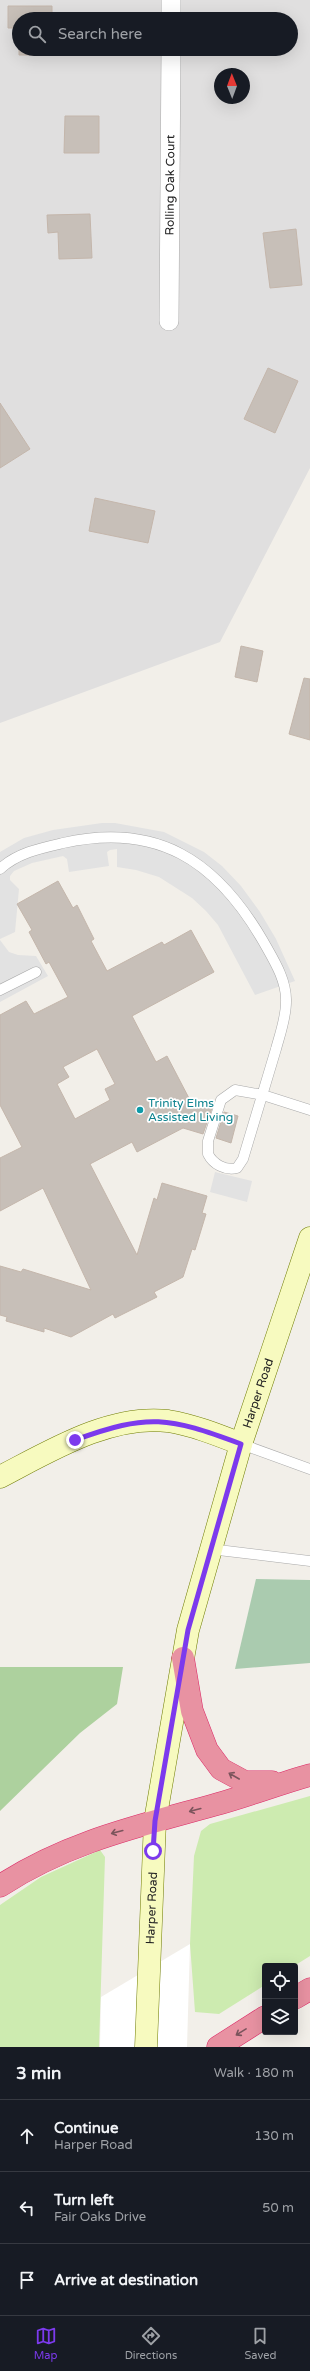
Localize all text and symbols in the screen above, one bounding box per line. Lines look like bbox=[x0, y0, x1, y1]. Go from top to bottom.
search box bbox=[12, 12, 298, 56]
icon: search bbox=[26, 23, 48, 45]
text: Search here bbox=[58, 25, 142, 43]
north arrow bbox=[214, 68, 250, 104]
street label: Rolling Oak Court bbox=[163, 134, 177, 235]
place label: Trinity Elms Assisted Living bbox=[148, 1096, 233, 1124]
marker: Trinity Elms Assisted Living bbox=[135, 1105, 145, 1115]
street label: Harper Road bbox=[240, 1356, 276, 1430]
route end bbox=[66, 1431, 84, 1449]
one-way arrow bbox=[228, 1772, 240, 1780]
one-way arrow bbox=[189, 1807, 202, 1814]
one-way arrow bbox=[111, 1829, 124, 1836]
route start bbox=[144, 1842, 162, 1860]
street label: Harper Road bbox=[143, 1872, 160, 1945]
map controls bbox=[262, 1963, 298, 2035]
button: locate bbox=[262, 1963, 298, 1999]
button: layers bbox=[262, 1999, 298, 2035]
one-way arrow bbox=[236, 2028, 247, 2036]
text: 3 min bbox=[16, 2063, 61, 2084]
text: Walk · 180 m bbox=[214, 2065, 294, 2081]
text: Continue bbox=[54, 2119, 118, 2137]
icon: ahead bbox=[16, 2125, 38, 2147]
text: 130 m bbox=[254, 2128, 294, 2144]
text: Harper Road bbox=[54, 2137, 133, 2153]
text: Turn left bbox=[54, 2191, 114, 2209]
icon: left bbox=[16, 2197, 38, 2219]
text: 50 m bbox=[262, 2200, 294, 2216]
text: Fair Oaks Drive bbox=[54, 2209, 146, 2225]
icon: arrive bbox=[16, 2269, 38, 2291]
text: Arrive at destination bbox=[54, 2271, 198, 2289]
tab: Map bbox=[34, 2325, 57, 2362]
tab: Directions bbox=[125, 2325, 177, 2362]
tab: Saved bbox=[245, 2325, 276, 2362]

